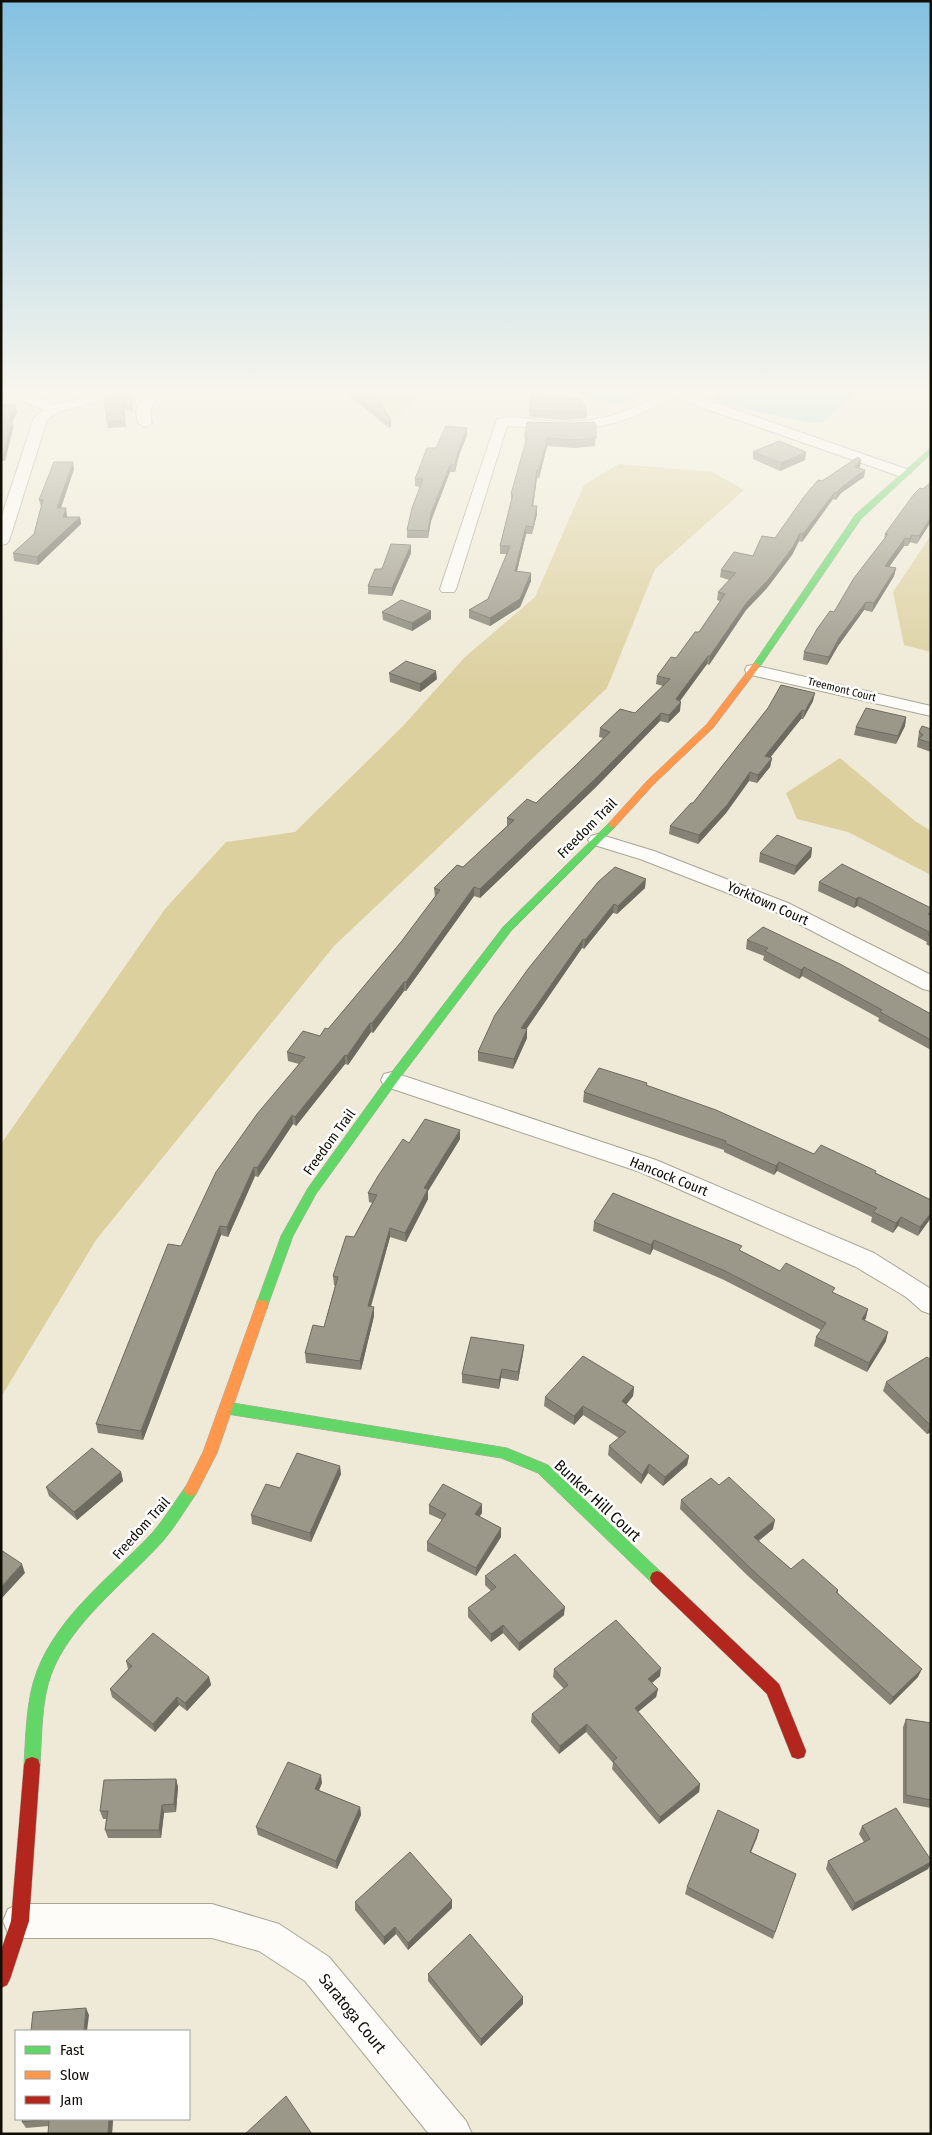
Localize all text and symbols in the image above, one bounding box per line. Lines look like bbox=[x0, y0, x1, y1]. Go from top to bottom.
street label: Treemont Court bbox=[806, 675, 878, 704]
street label: Freedom Trail bbox=[554, 795, 621, 862]
street label: Yorktown Court bbox=[724, 878, 812, 929]
street label: Freedom Trail bbox=[300, 1106, 359, 1179]
street label: Hancock Court bbox=[627, 1153, 711, 1200]
street label: Bunker Hill Court bbox=[550, 1455, 645, 1546]
street label: Freedom Trail bbox=[109, 1494, 174, 1563]
street label: Saratoga Court bbox=[315, 1970, 391, 2057]
legend bbox=[15, 2030, 190, 2120]
text: Fast bbox=[60, 2041, 84, 2059]
text: Slow bbox=[60, 2066, 89, 2084]
text: Jam bbox=[60, 2091, 83, 2109]

